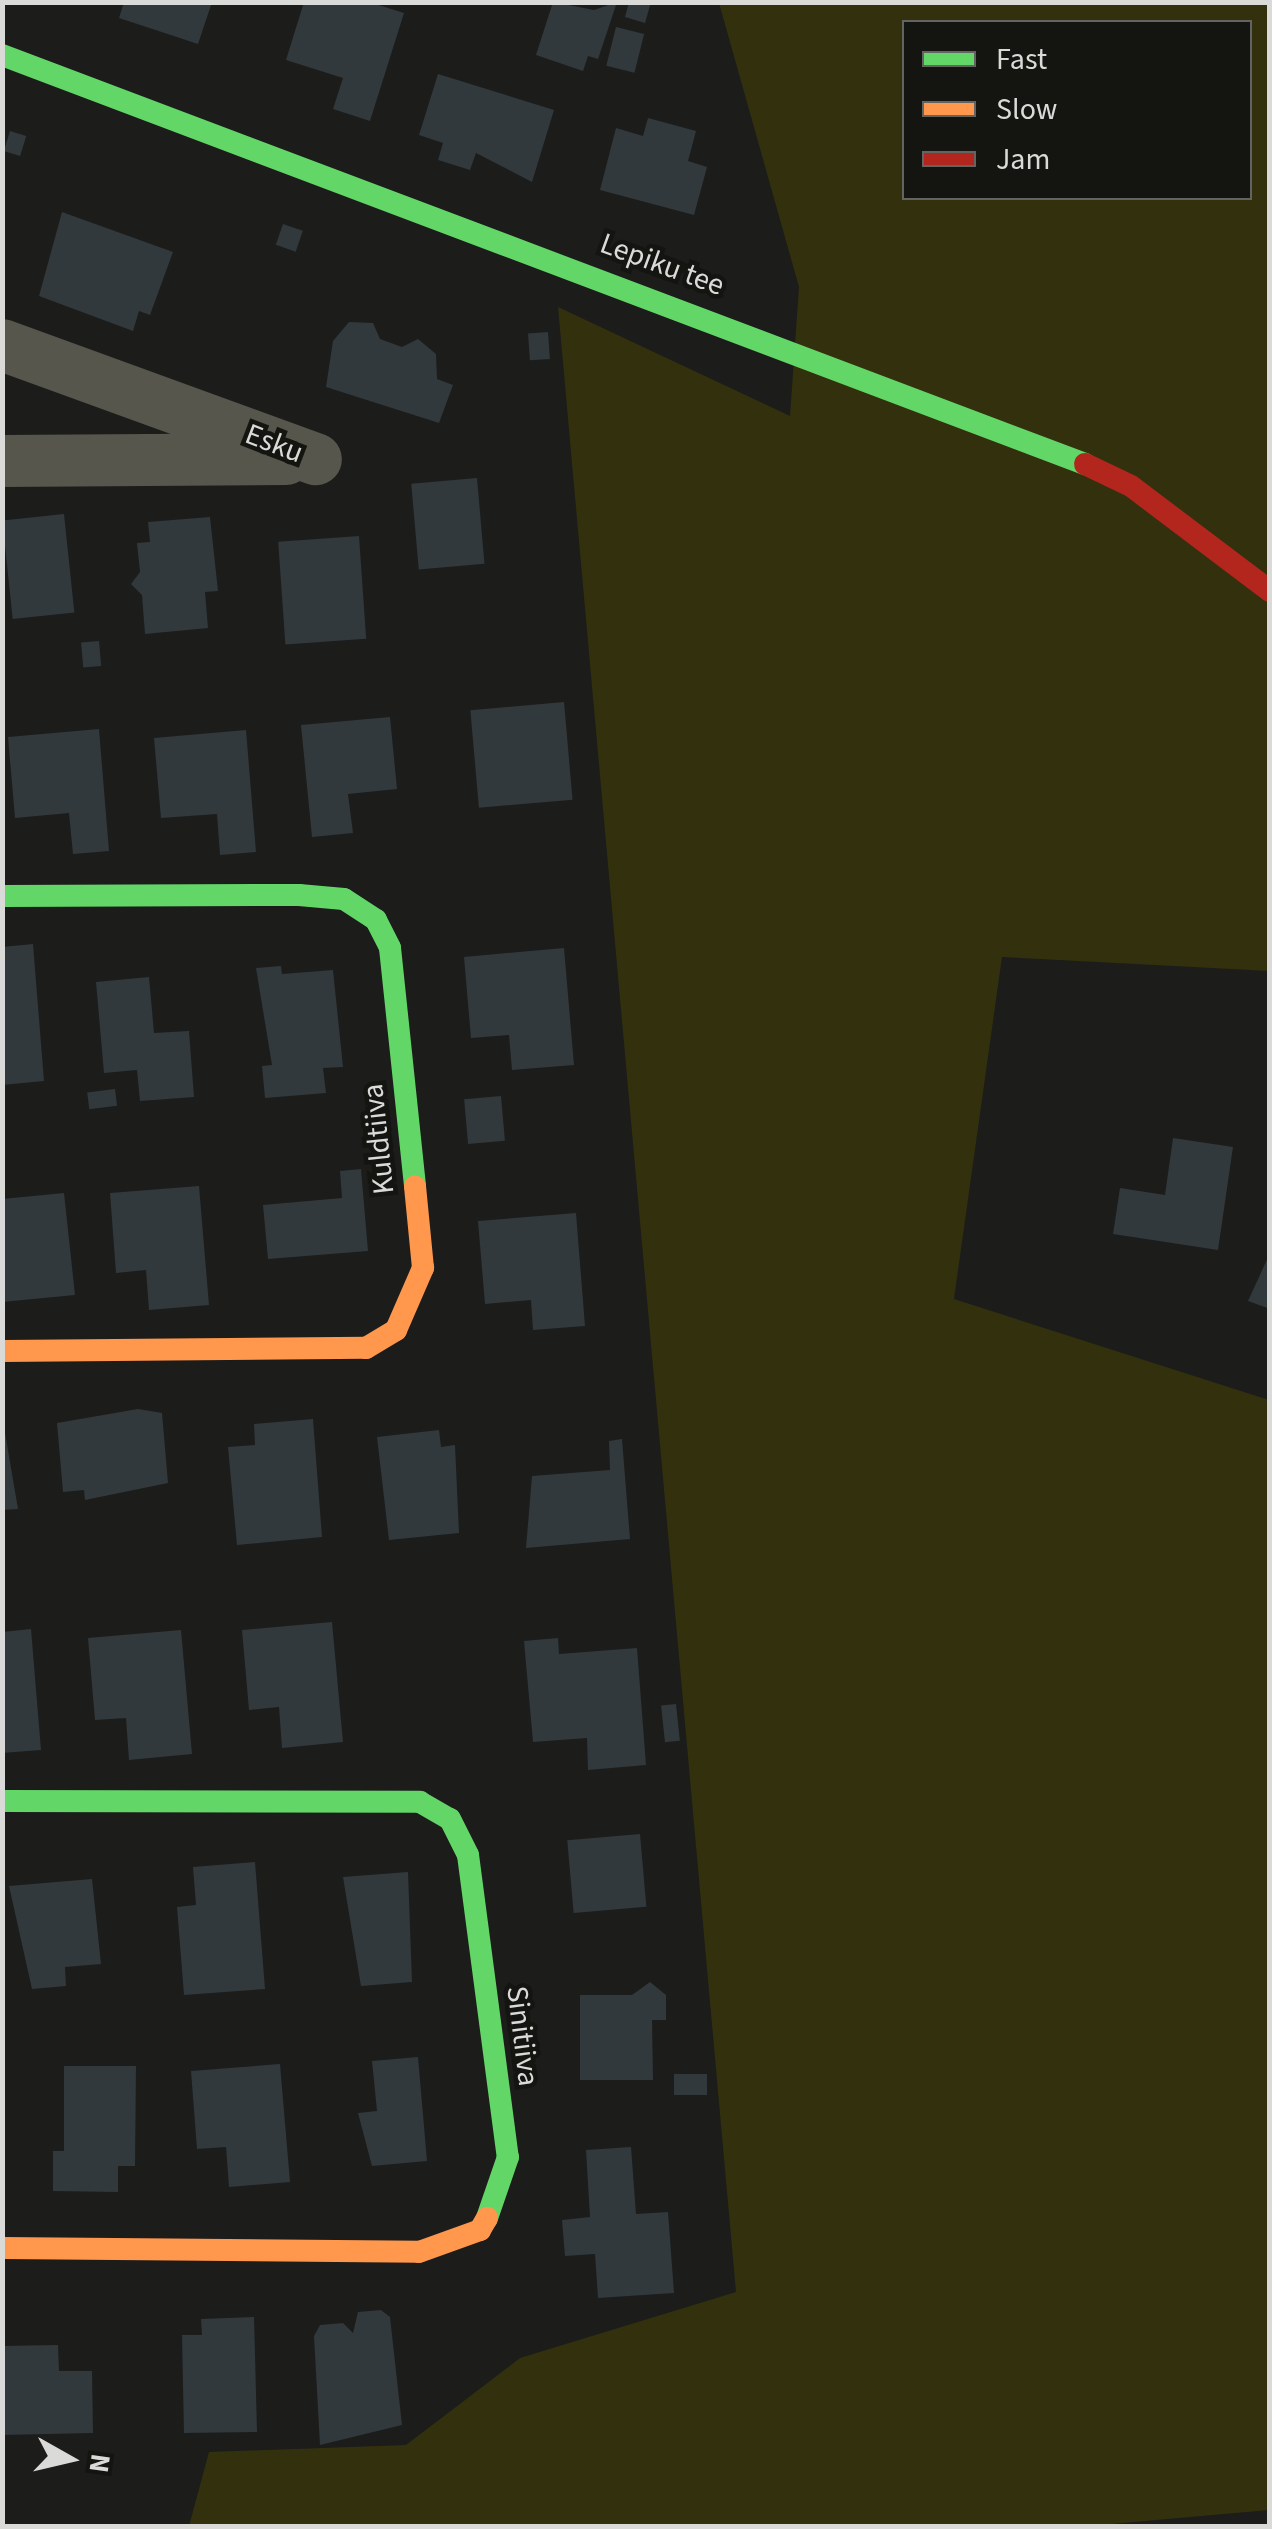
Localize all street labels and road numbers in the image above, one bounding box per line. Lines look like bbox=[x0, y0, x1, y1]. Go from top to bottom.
street label: Lepiku tee bbox=[595, 226, 729, 304]
street label: Esku bbox=[240, 417, 308, 471]
street label: Kuldtiiva bbox=[355, 1082, 403, 1196]
street label: Sinitiiva bbox=[498, 1984, 546, 2088]

